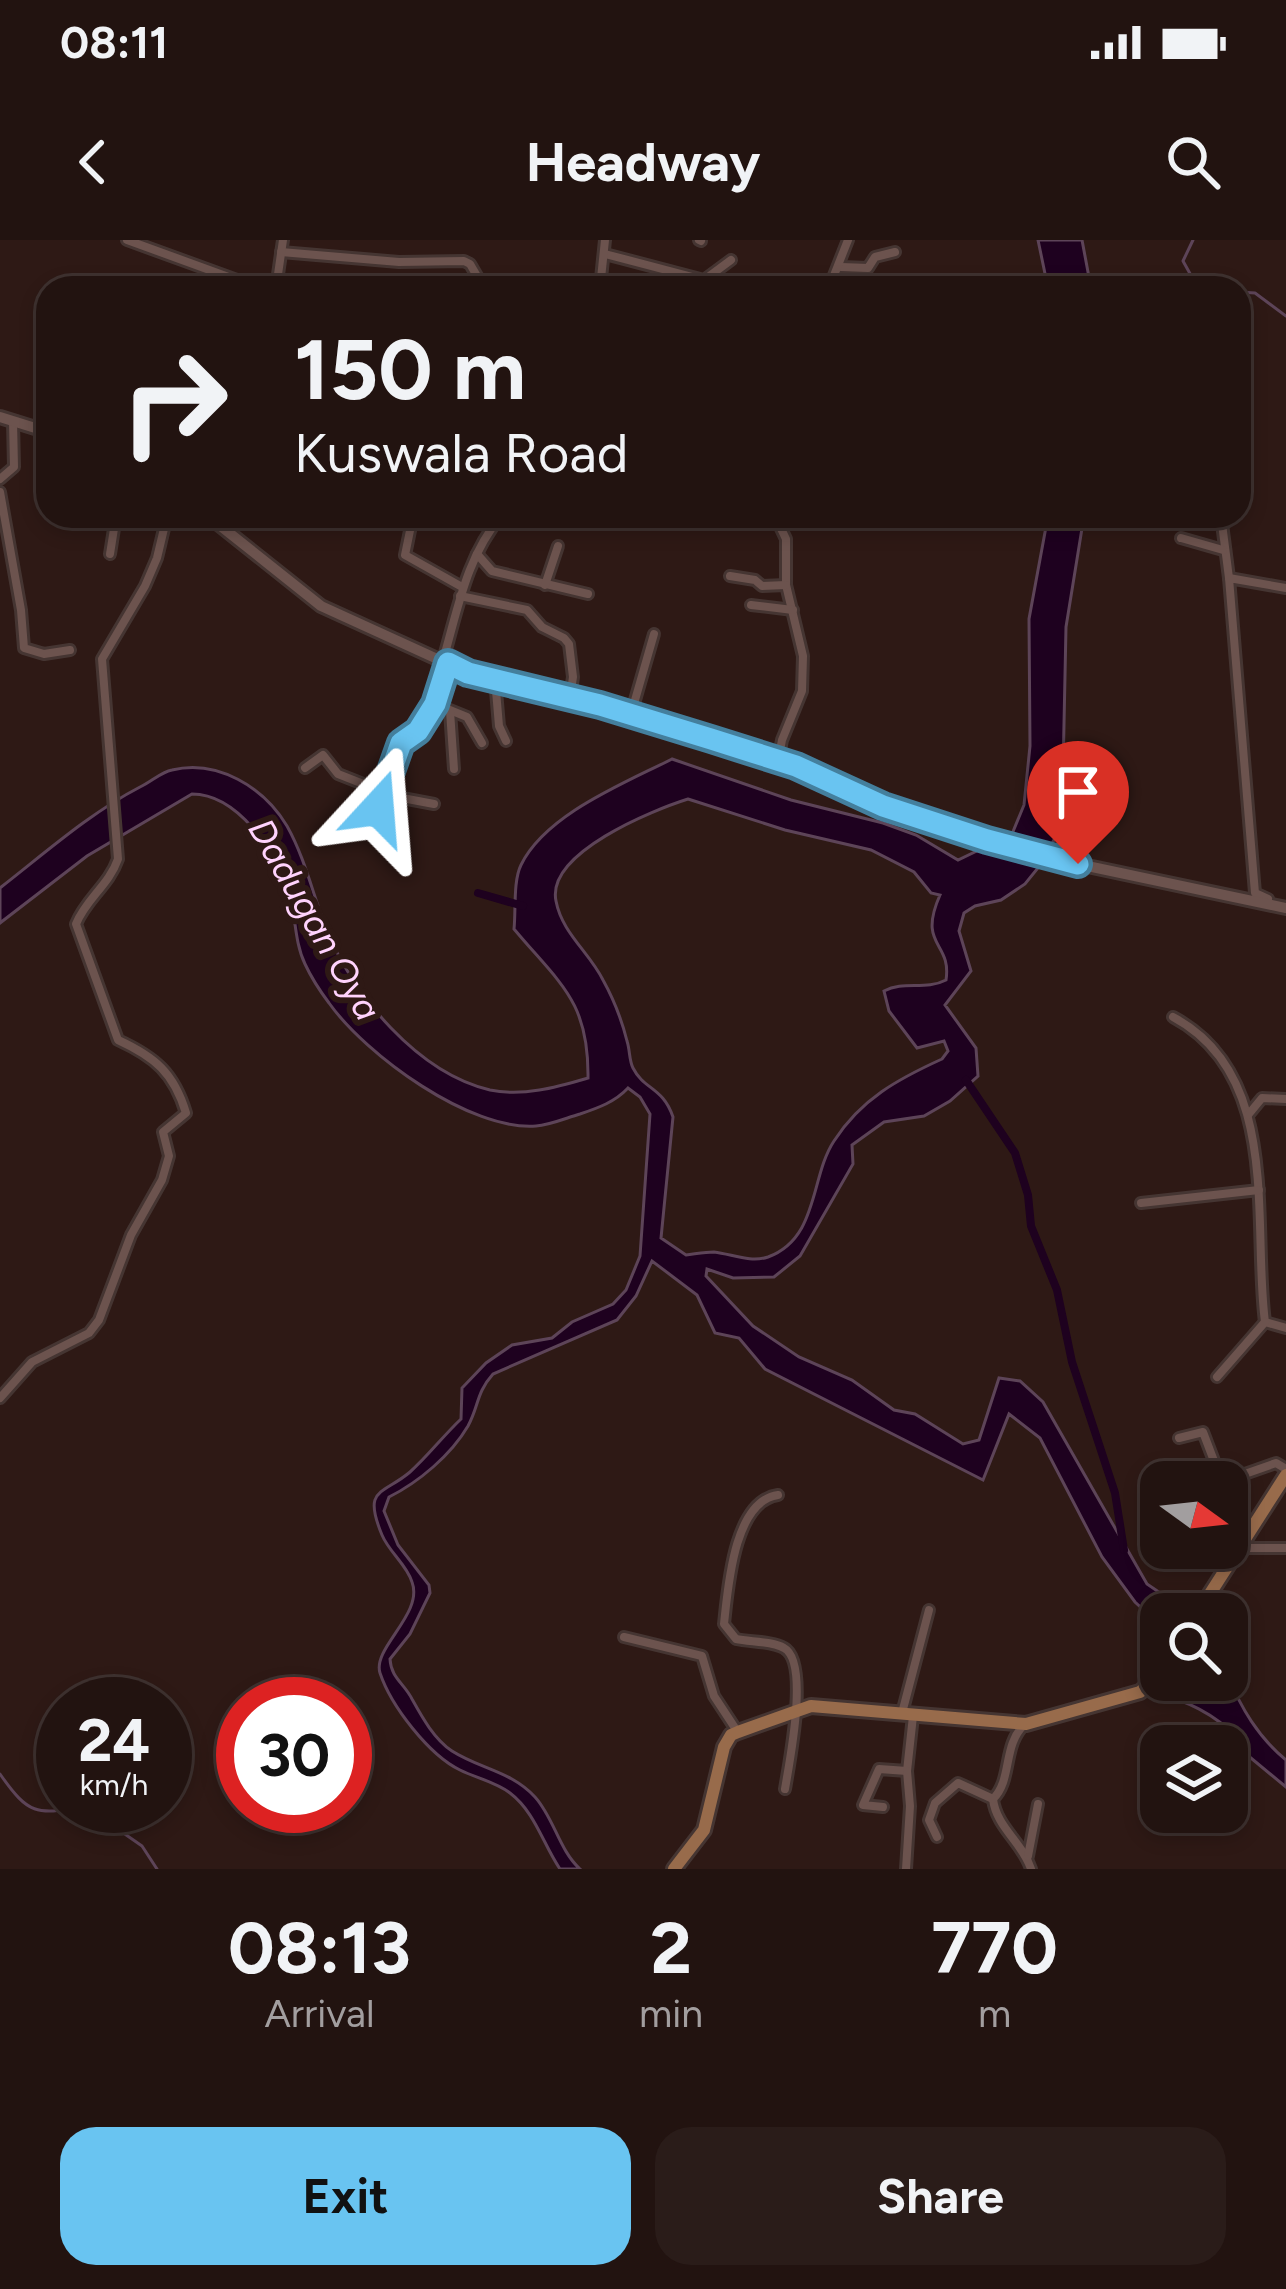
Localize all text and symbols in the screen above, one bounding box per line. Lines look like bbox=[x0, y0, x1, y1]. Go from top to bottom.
text: 08:11 bbox=[60, 15, 168, 69]
icon: back bbox=[60, 129, 126, 195]
icon: search bbox=[1160, 129, 1226, 195]
text: Headway bbox=[526, 130, 760, 195]
text: 150 m bbox=[294, 319, 526, 420]
icon: right bbox=[96, 324, 252, 480]
text: Kuswala Road bbox=[294, 421, 628, 486]
pin bbox=[1027, 741, 1129, 864]
position arrow bbox=[315, 745, 441, 871]
icon: arrive bbox=[1045, 759, 1111, 825]
water label: Dadugan Oya bbox=[239, 811, 390, 1028]
north arrow bbox=[1140, 1461, 1248, 1569]
map controls bbox=[1140, 1461, 1248, 1833]
button: search bbox=[1140, 1593, 1248, 1701]
speed limit sign: 30 bbox=[216, 1677, 372, 1833]
text: 24 bbox=[78, 1704, 150, 1776]
button: layers bbox=[1140, 1725, 1248, 1833]
text: km/h bbox=[80, 1766, 148, 1803]
text: 08:13 bbox=[228, 1905, 411, 1991]
text: 2 bbox=[650, 1905, 692, 1991]
text: 770 bbox=[931, 1905, 1058, 1991]
text: Arrival bbox=[264, 1990, 375, 2037]
text: min bbox=[639, 1990, 703, 2037]
text: m bbox=[978, 1990, 1011, 2037]
button: Exit bbox=[60, 2127, 631, 2265]
button: Share bbox=[655, 2127, 1226, 2265]

